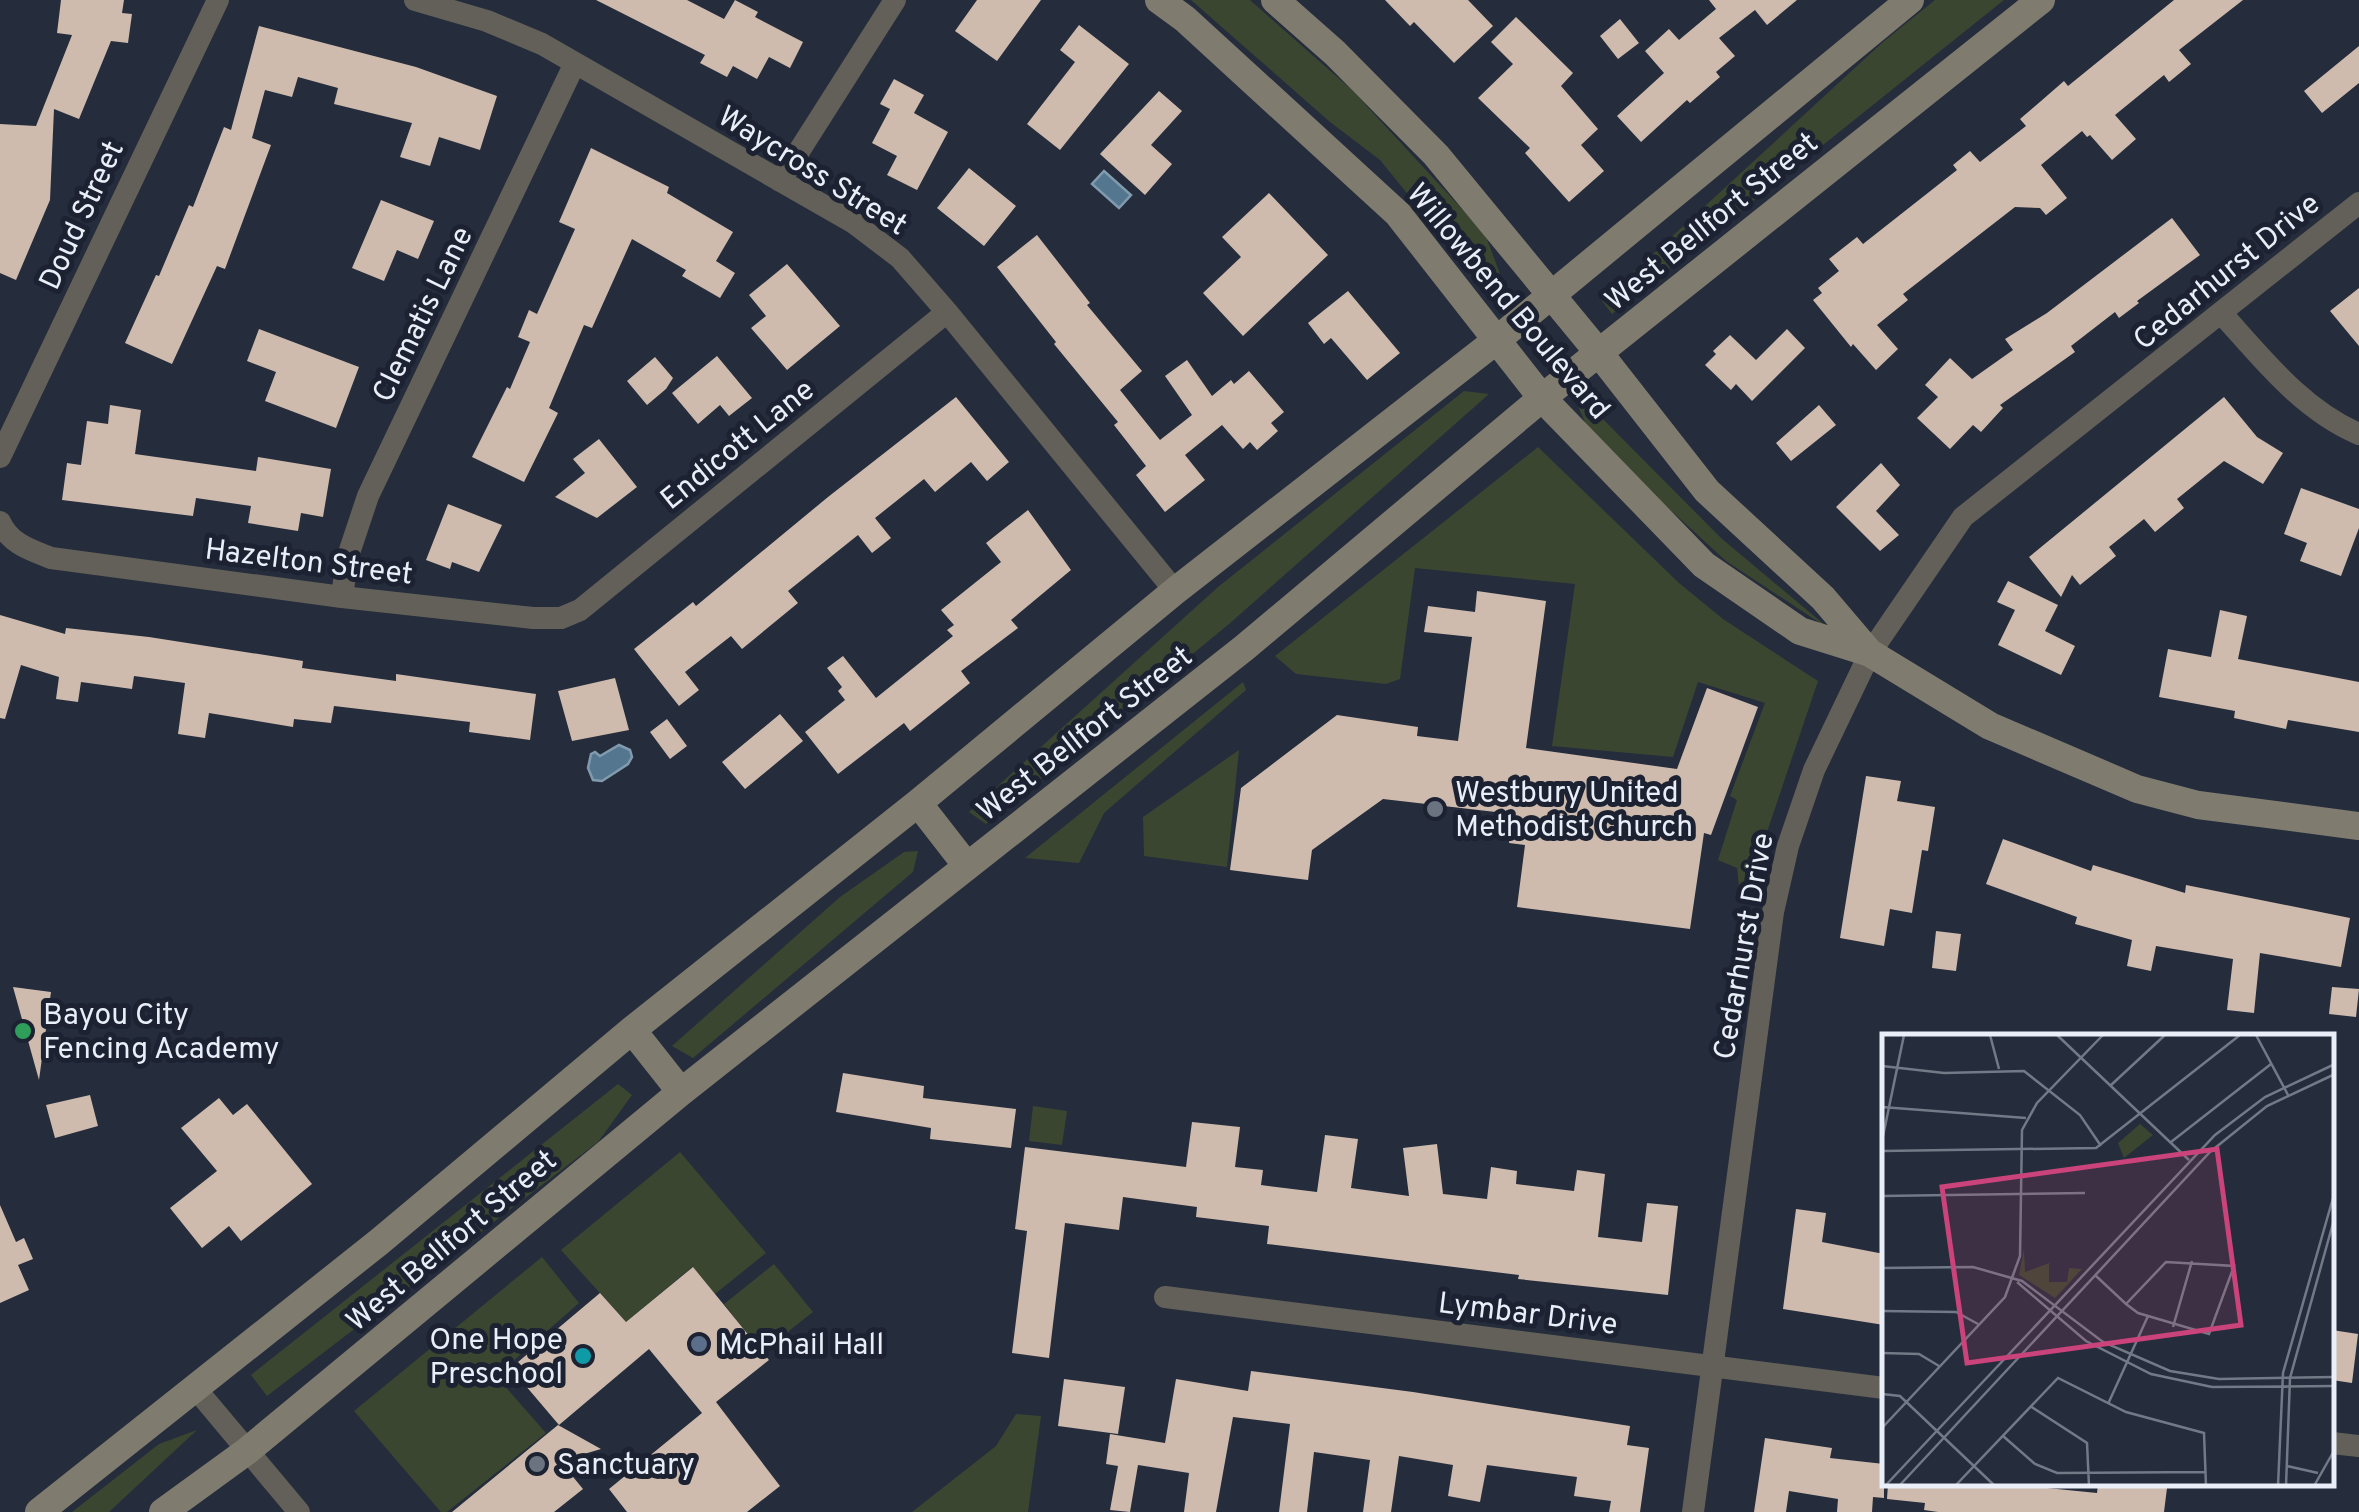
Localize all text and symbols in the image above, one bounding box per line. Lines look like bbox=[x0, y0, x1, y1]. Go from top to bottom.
street label: Waycross Street bbox=[710, 99, 913, 245]
street label: West Bellfort Street bbox=[1599, 126, 1827, 320]
street label: Doud Street bbox=[33, 136, 134, 296]
street label: Willowbend Boulevard bbox=[1397, 177, 1617, 428]
street label: Cedarhurst Drive bbox=[2127, 186, 2328, 360]
street label: Clematis Lane bbox=[366, 221, 483, 409]
street label: Endicott Lane bbox=[654, 373, 823, 519]
street label: Hazelton Street bbox=[203, 532, 415, 595]
street label: West Bellfort Street bbox=[970, 639, 1201, 831]
place label: Westbury United Methodist Church bbox=[1455, 776, 1693, 847]
marker: Westbury United Methodist Church bbox=[1424, 798, 1446, 820]
street label: Cedarhurst Drive bbox=[1707, 830, 1784, 1063]
place label: Bayou City Fencing Academy bbox=[43, 998, 279, 1069]
marker: Bayou City Fencing Academy bbox=[12, 1020, 34, 1042]
inset map bbox=[1882, 1034, 2334, 1487]
street label: West Bellfort Street bbox=[340, 1143, 565, 1341]
street label: Lymbar Drive bbox=[1436, 1286, 1619, 1345]
place label: One Hope Preschool bbox=[429, 1323, 563, 1394]
place label: McPhail Hall bbox=[719, 1328, 884, 1365]
marker: McPhail Hall bbox=[688, 1333, 710, 1355]
marker: One Hope Preschool bbox=[572, 1345, 594, 1367]
place label: Sanctuary bbox=[557, 1448, 695, 1485]
marker: Sanctuary bbox=[526, 1453, 548, 1475]

